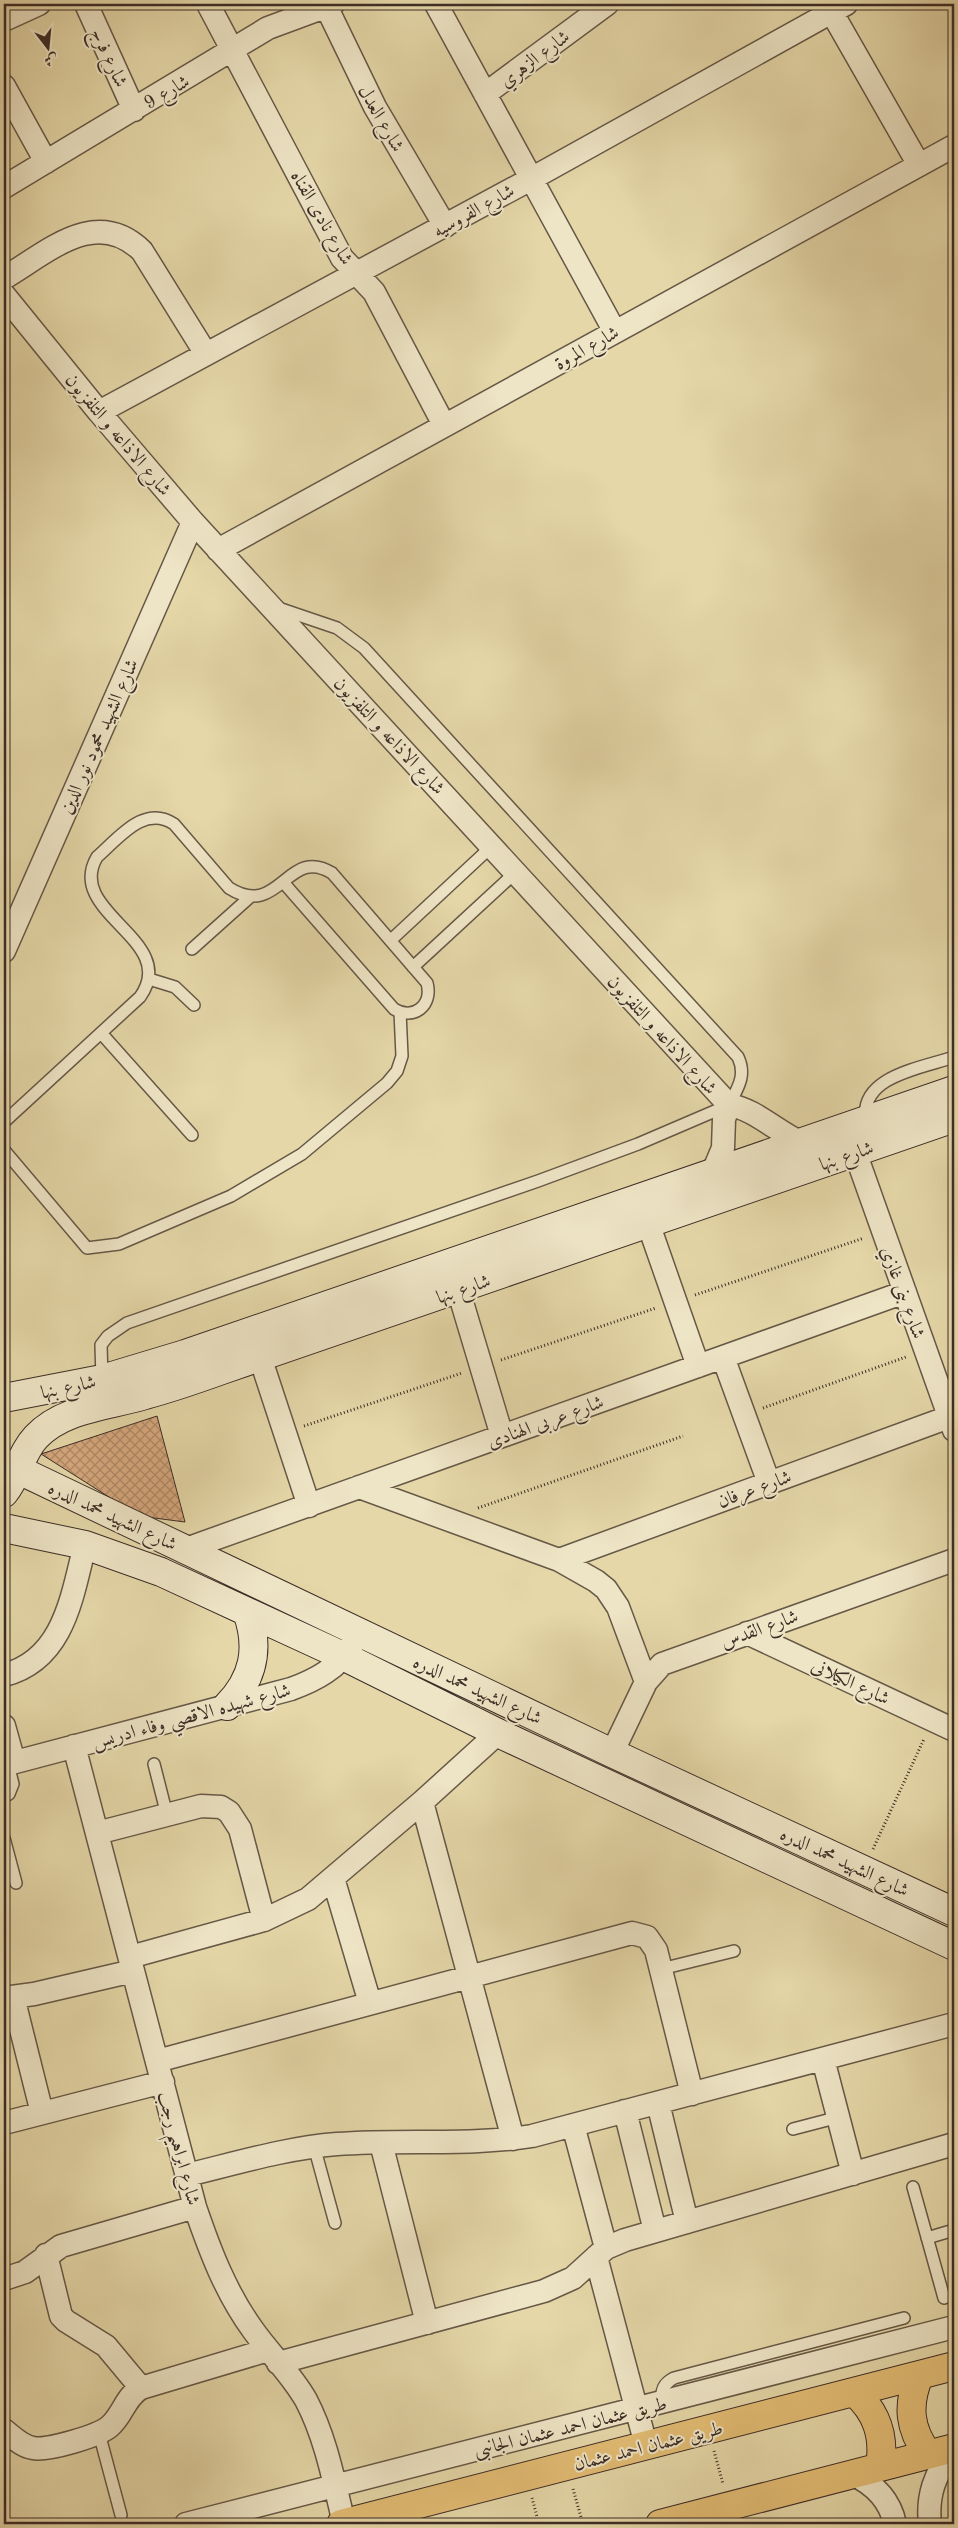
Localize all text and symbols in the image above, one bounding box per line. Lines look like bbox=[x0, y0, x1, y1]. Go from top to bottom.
north arrow bbox=[22, 22, 72, 72]
street label: شارع فرج bbox=[80, 25, 130, 93]
street label: شارع الزهري bbox=[496, 26, 576, 95]
text: ش bbox=[43, 51, 60, 68]
street label: شارع 9 bbox=[141, 73, 195, 117]
street label: شارع العدل bbox=[350, 83, 406, 158]
street label: شارع نادى القناه bbox=[283, 168, 355, 271]
street label: شارع الفروسيه bbox=[430, 182, 520, 246]
street label: شارع المروة bbox=[552, 324, 625, 378]
street label: شارع الاذاعه و التلفزيون bbox=[58, 371, 174, 503]
street label: شارع الشهيد محمود نور الدين bbox=[58, 657, 147, 819]
street label: شارع الاذاعه و التلفزيون bbox=[326, 674, 447, 802]
street label: شارع الاذاعه و التلفزيون bbox=[600, 972, 719, 1102]
street label: شارع بنها bbox=[817, 1139, 878, 1179]
street label: شارع بنى غازي bbox=[872, 1244, 927, 1343]
street label: شارع بنها bbox=[434, 1272, 495, 1312]
street label: شارع بنها bbox=[39, 1373, 99, 1407]
street label: شارع عربى الهنادى bbox=[485, 1394, 608, 1457]
street label: شارع عرفان bbox=[715, 1468, 796, 1516]
street label: شارع الشهيد محمد الدره bbox=[43, 1479, 179, 1559]
street label: شارع القدس bbox=[719, 1608, 802, 1657]
street label: شارع الشهيد محمد الدره bbox=[408, 1653, 544, 1733]
street label: شارع الكيلانى bbox=[806, 1656, 892, 1713]
street label: شارع شهيده الاقصي وفاء ادريس bbox=[90, 1682, 295, 1759]
street label: شارع الشهيد محمد الدره bbox=[775, 1825, 911, 1905]
street label: شارع ابراهيم رجب bbox=[146, 2090, 202, 2210]
street label: طريق عثمان احمد عثمان الجانبى bbox=[471, 2391, 669, 2461]
street label: طريق عثمان احمد عثمان bbox=[571, 2415, 725, 2475]

